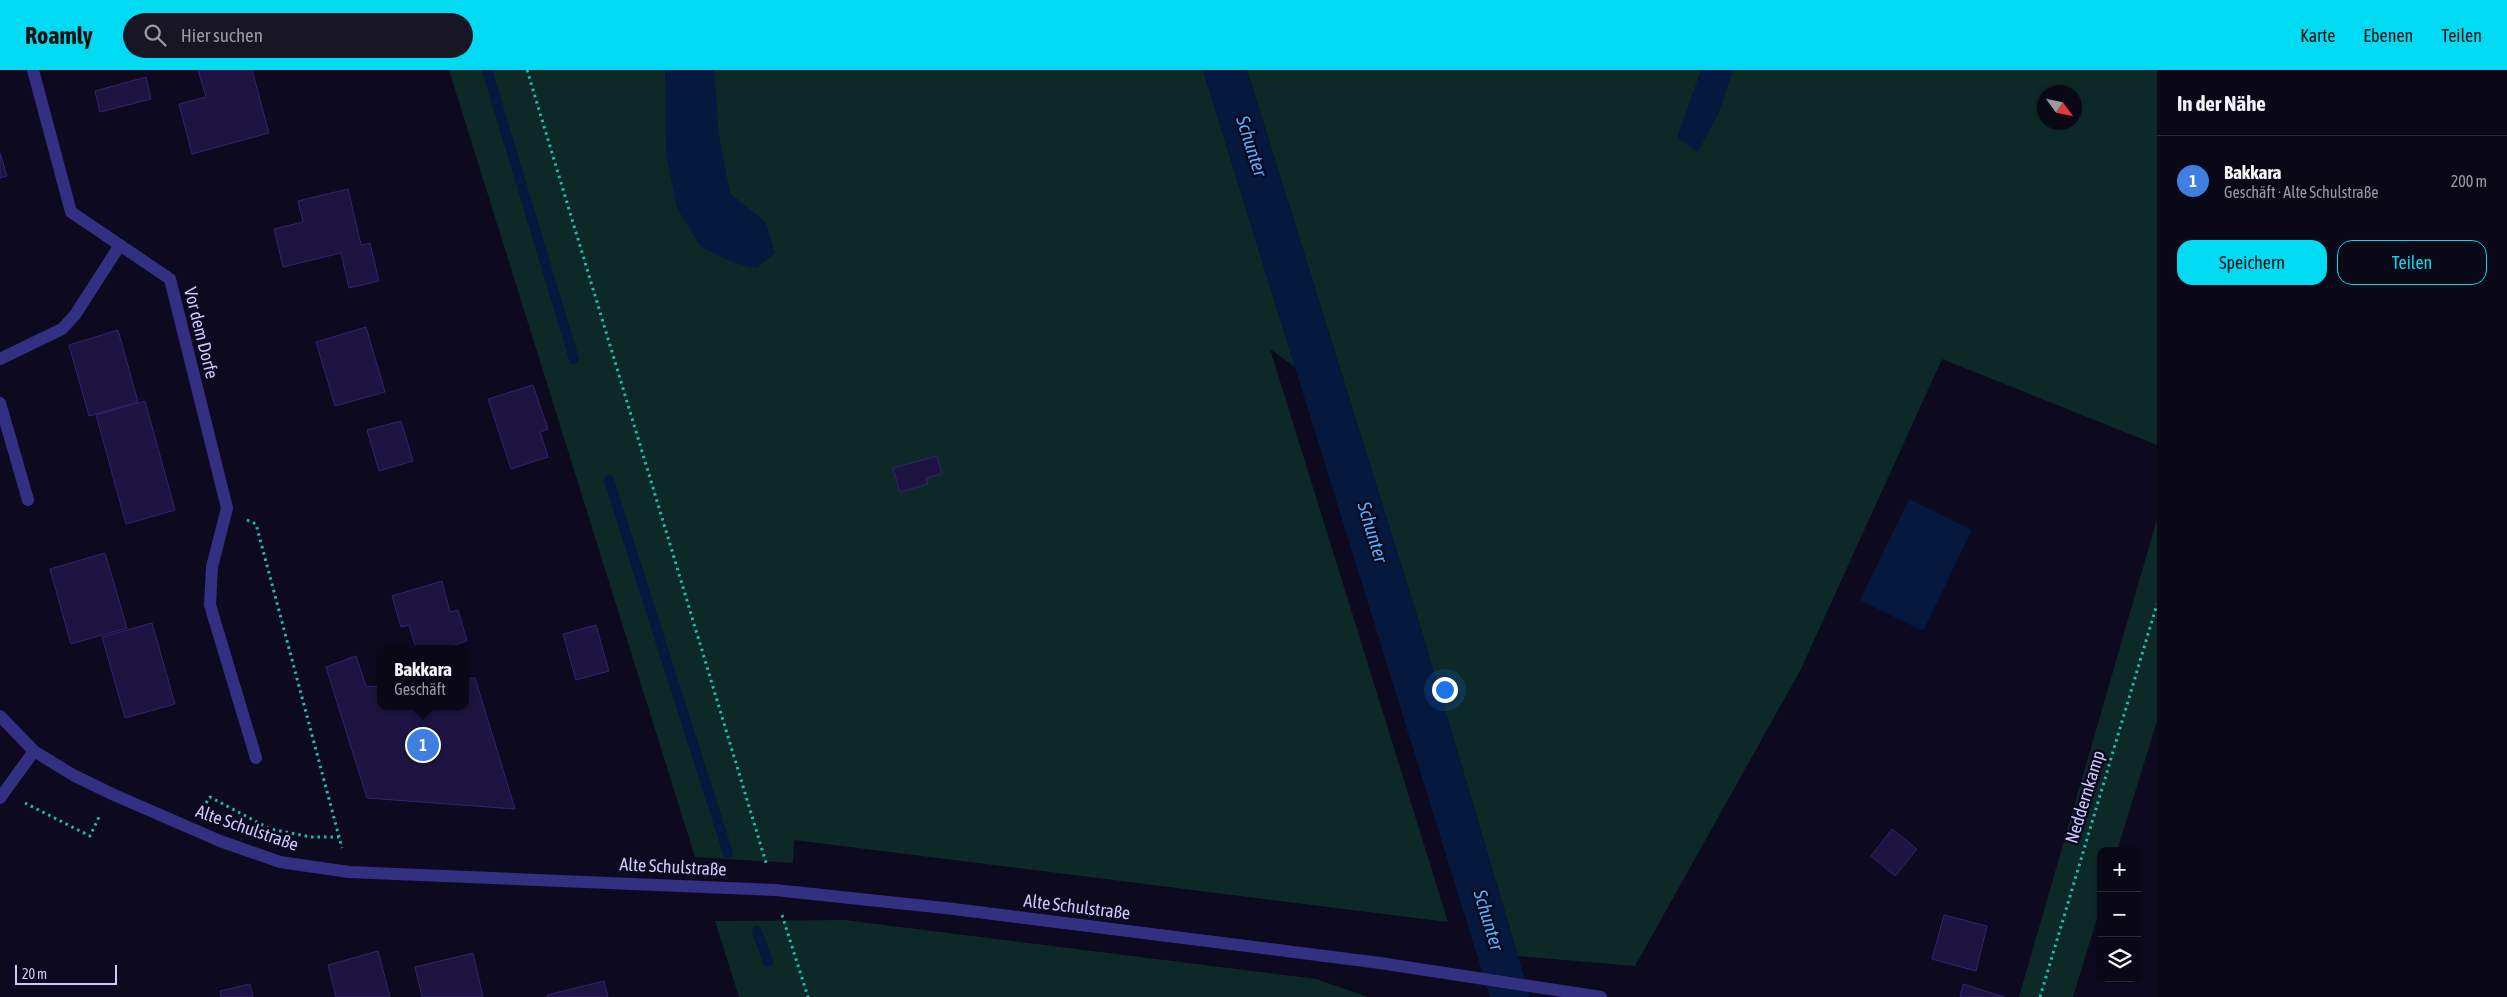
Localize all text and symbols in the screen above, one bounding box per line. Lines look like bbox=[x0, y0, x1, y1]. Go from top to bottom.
search box bbox=[123, 13, 473, 58]
icon: search bbox=[141, 21, 169, 49]
text: Roamly bbox=[25, 22, 93, 49]
text: Hier suchen bbox=[181, 24, 263, 46]
text: Karte bbox=[2300, 25, 2335, 46]
text: Ebenen bbox=[2363, 25, 2413, 46]
text: Teilen bbox=[2441, 25, 2482, 46]
north arrow bbox=[2037, 85, 2082, 130]
text: In der Nähe bbox=[2177, 91, 2266, 115]
water label: Schunter bbox=[1232, 112, 1272, 180]
text: Bakkara bbox=[2224, 161, 2281, 183]
text: 1 bbox=[2189, 172, 2197, 190]
text: 200 m bbox=[2451, 172, 2487, 190]
text: Geschäft · Alte Schulstraße bbox=[2224, 183, 2379, 201]
button: Speichern bbox=[2177, 240, 2327, 285]
button: Teilen bbox=[2337, 240, 2487, 285]
street label: Vor dem Dorfe bbox=[180, 285, 223, 381]
water label: Schunter bbox=[1353, 498, 1393, 566]
popup bbox=[377, 645, 469, 710]
text: Bakkara bbox=[394, 658, 452, 680]
your location bbox=[1432, 677, 1458, 703]
text: Geschäft bbox=[394, 680, 446, 698]
pin: 1 bbox=[407, 726, 439, 764]
street label: Neddernkamp bbox=[2060, 748, 2109, 846]
street label: Alte Schulstraße bbox=[193, 800, 301, 855]
map controls bbox=[2097, 847, 2142, 982]
button: + bbox=[2097, 847, 2142, 892]
street label: Alte Schulstraße bbox=[619, 853, 727, 880]
water label: Schunter bbox=[1469, 886, 1509, 954]
street label: Alte Schulstraße bbox=[1023, 890, 1132, 923]
button: − bbox=[2097, 892, 2142, 937]
button: layers bbox=[2097, 937, 2142, 982]
scale bar bbox=[15, 962, 118, 985]
text: 20 m bbox=[22, 966, 47, 982]

